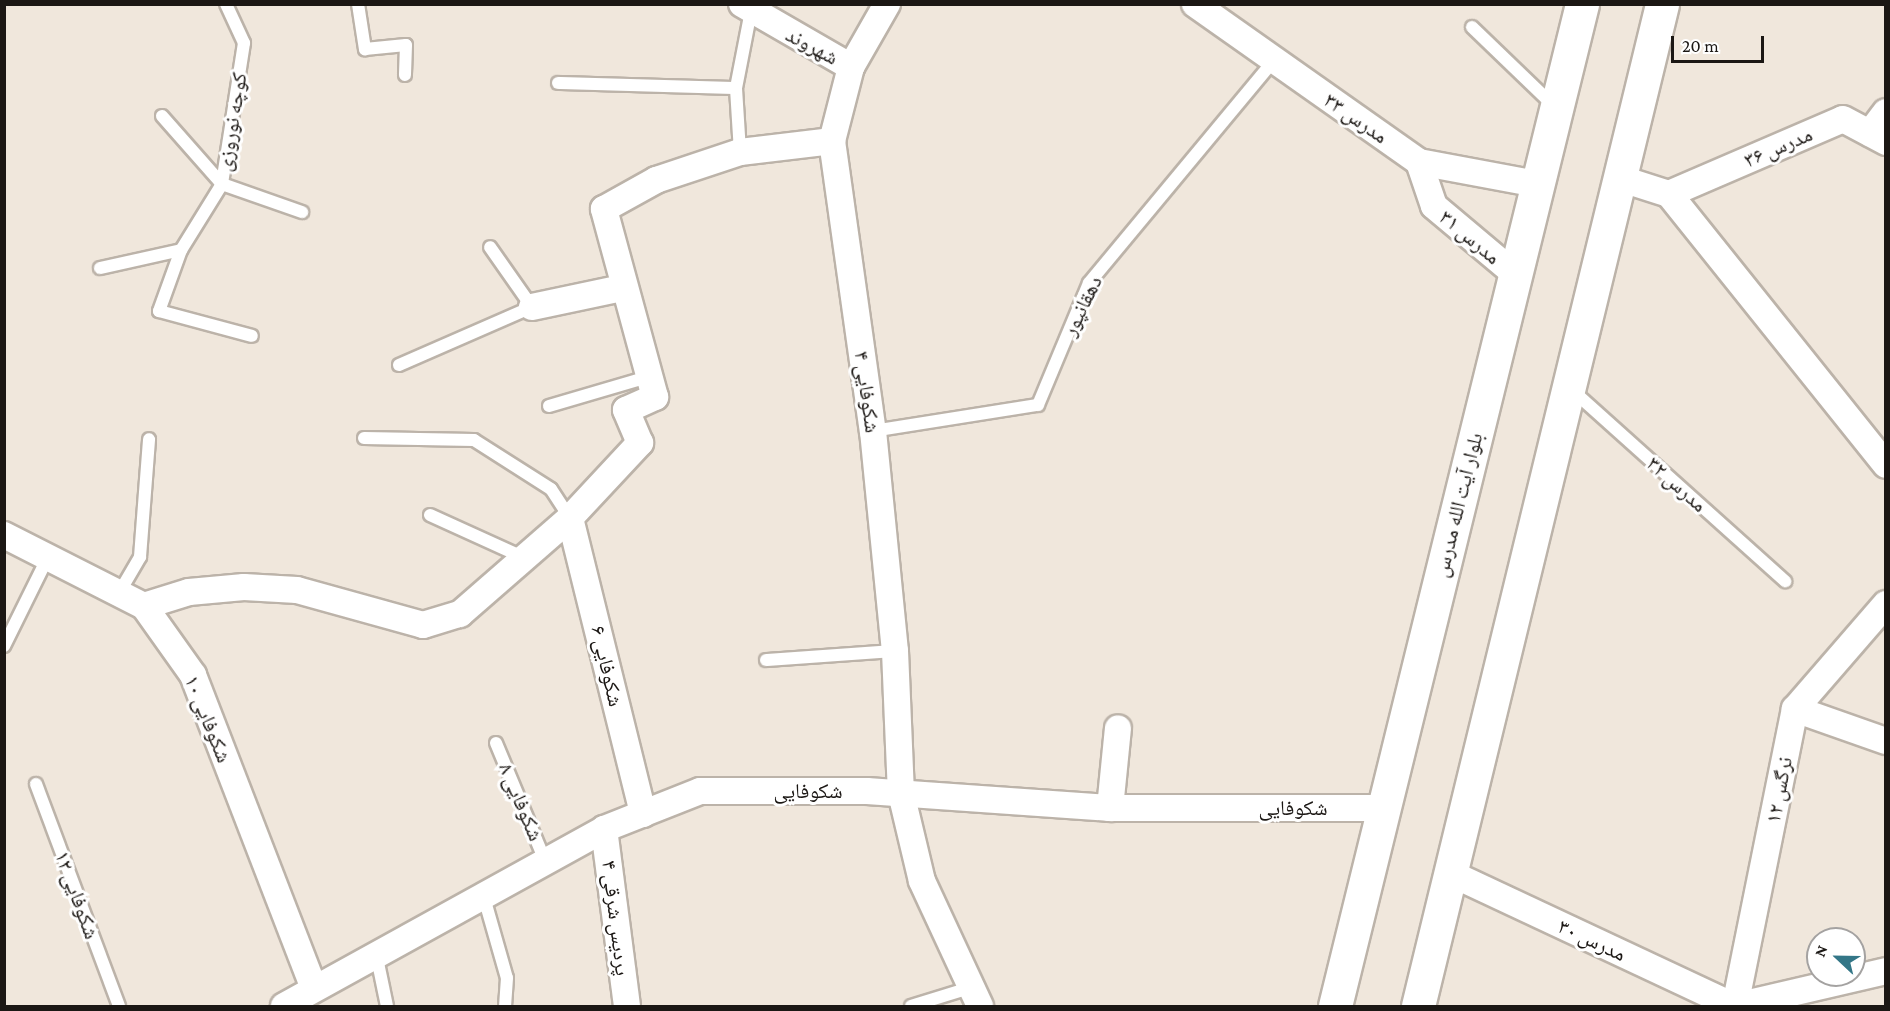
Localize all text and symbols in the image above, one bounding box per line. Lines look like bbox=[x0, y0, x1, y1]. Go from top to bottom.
street label: شهروند bbox=[781, 22, 843, 70]
scale bar bbox=[1674, 24, 1767, 62]
text: 20 m bbox=[1682, 36, 1719, 56]
street label: کوچه نوروزی bbox=[212, 71, 252, 173]
street label: مدرس ۳۳ bbox=[1319, 87, 1393, 149]
street label: مدرس ۳۶ bbox=[1740, 121, 1816, 173]
street label: مدرس ۳۱ bbox=[1434, 204, 1506, 270]
street label: دهقانپور bbox=[1057, 272, 1107, 340]
street label: شکوفایی ۴ bbox=[849, 349, 885, 435]
street label: بلوار آیت الله مدرس bbox=[1428, 430, 1488, 580]
street label: مدرس ۳۲ bbox=[1642, 451, 1712, 517]
street label: شکوفایی ۶ bbox=[585, 623, 629, 709]
street label: شکوفایی ۱۰ bbox=[179, 672, 237, 766]
street label: نرگس ۱۲ bbox=[1760, 755, 1798, 825]
street label: شکوفایی ۸ bbox=[493, 759, 549, 845]
street label: شکوفایی bbox=[773, 778, 843, 804]
street label: شکوفایی bbox=[1258, 795, 1328, 821]
street label: شکوفایی ۱۲ bbox=[49, 848, 105, 942]
street label: پردیس شرقی ۴ bbox=[596, 859, 636, 977]
street label: مدرس ۳۰ bbox=[1554, 913, 1630, 967]
north arrow bbox=[1806, 927, 1866, 987]
text: N bbox=[1811, 943, 1831, 959]

